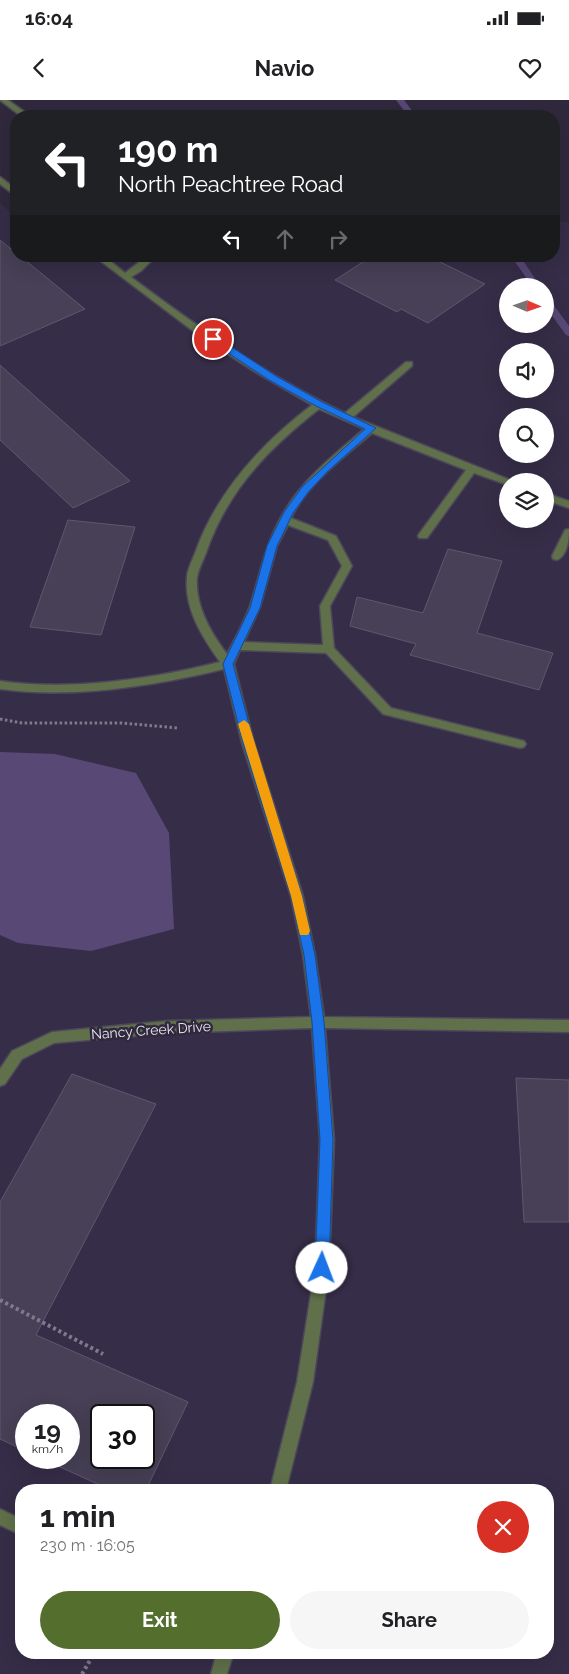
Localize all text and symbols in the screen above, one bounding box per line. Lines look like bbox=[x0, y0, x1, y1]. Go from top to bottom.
text: 16:04 bbox=[25, 7, 73, 29]
icon: back bbox=[25, 54, 53, 82]
icon: heart bbox=[516, 54, 544, 82]
text: Navio bbox=[255, 55, 314, 81]
text: 190 m bbox=[118, 129, 218, 170]
icon: left bbox=[35, 130, 100, 195]
text: North Peachtree Road bbox=[118, 171, 344, 197]
icon: left bbox=[218, 225, 246, 253]
icon: ahead bbox=[271, 225, 299, 253]
icon: right bbox=[324, 225, 352, 253]
north arrow bbox=[499, 278, 554, 332]
map controls bbox=[499, 278, 554, 528]
pin bbox=[192, 318, 234, 360]
icon: arrive bbox=[199, 325, 227, 353]
button: sound bbox=[499, 343, 554, 398]
button: search bbox=[499, 408, 554, 463]
button: layers bbox=[499, 473, 554, 528]
street label: Nancy Creek Drive bbox=[91, 1018, 211, 1042]
position arrow bbox=[295, 1241, 347, 1293]
speed limit sign: 30 bbox=[90, 1404, 155, 1469]
text: 19 bbox=[34, 1415, 61, 1445]
text: km/h bbox=[32, 1442, 63, 1456]
text: 1 min bbox=[40, 1499, 116, 1534]
button: close bbox=[477, 1501, 529, 1553]
text: 230 m · 16:05 bbox=[40, 1536, 135, 1555]
button: Exit bbox=[40, 1591, 280, 1649]
button: Share bbox=[290, 1591, 529, 1649]

